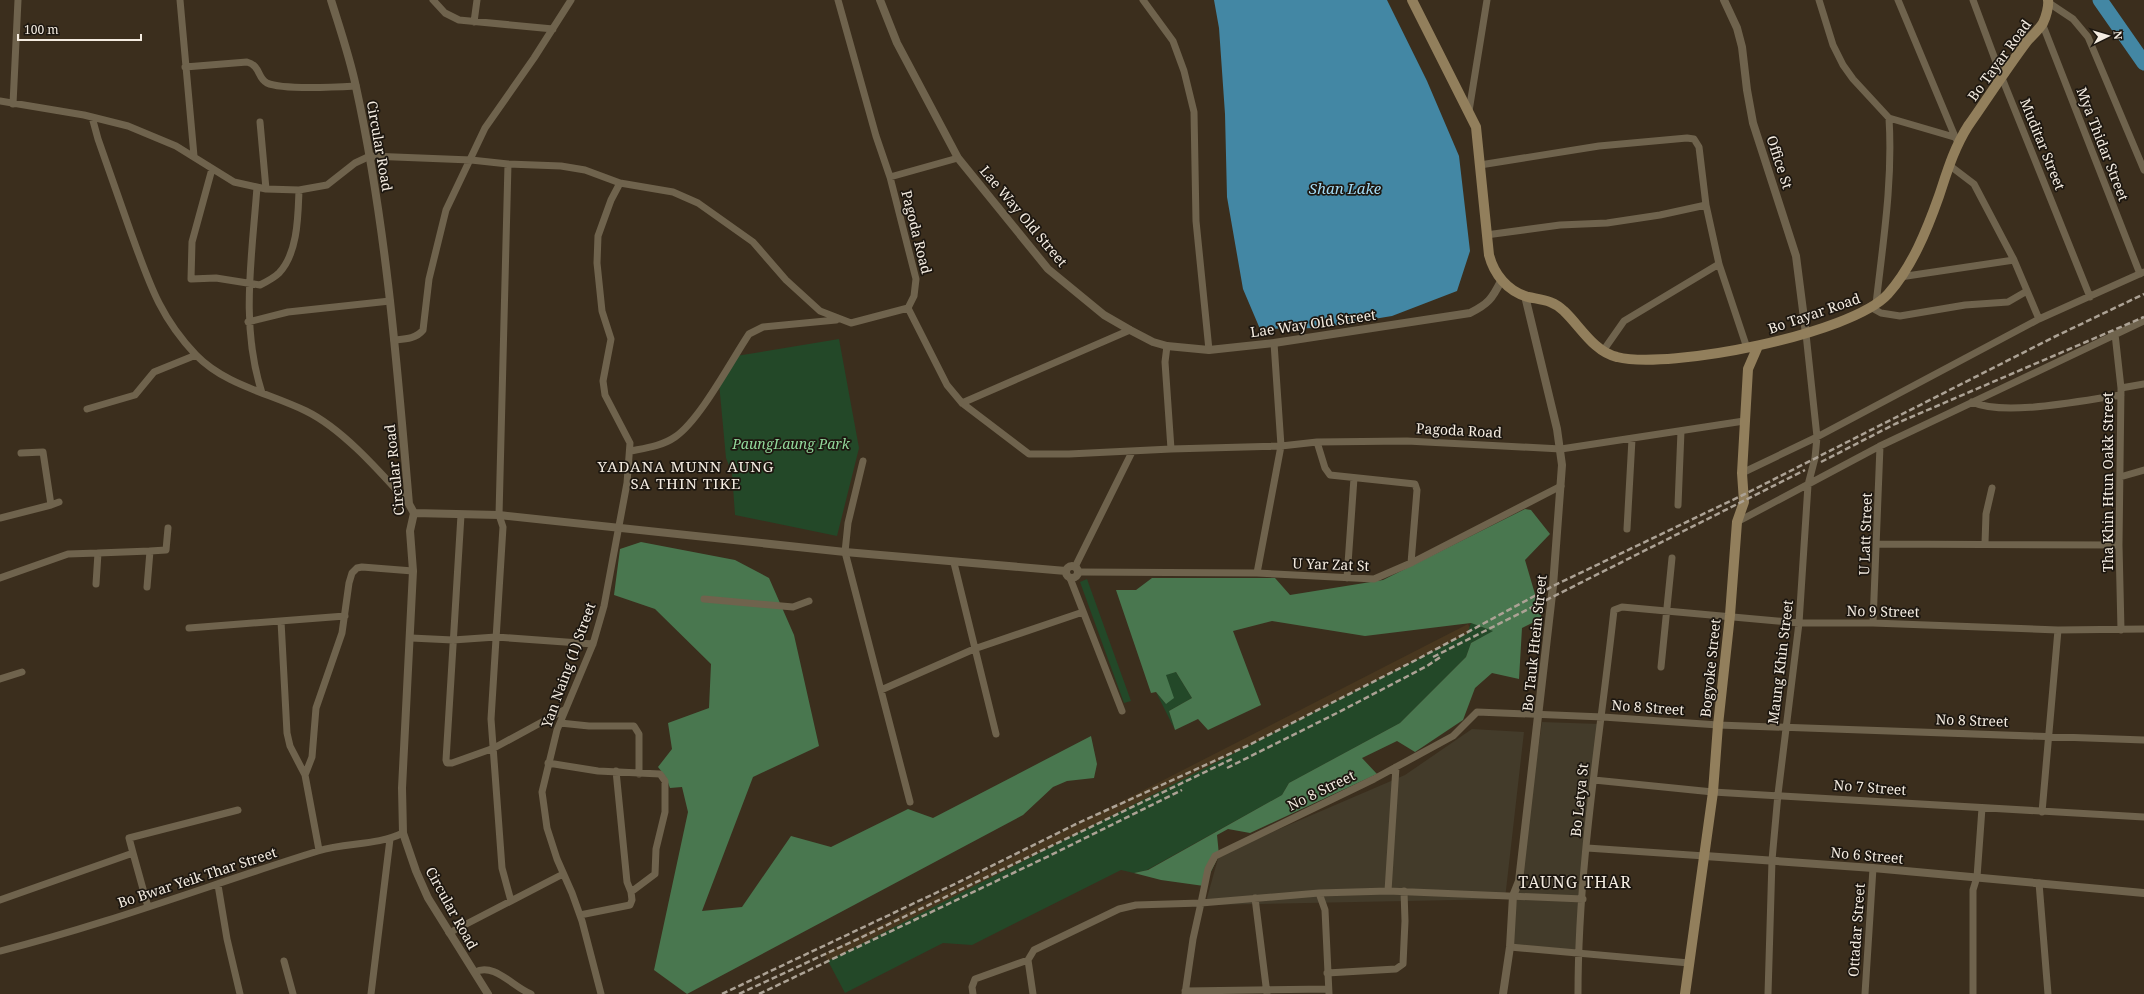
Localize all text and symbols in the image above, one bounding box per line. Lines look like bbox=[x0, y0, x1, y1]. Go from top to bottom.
street label: Bo Tayar Road bbox=[1963, 15, 2035, 105]
scale bar bbox=[18, 16, 141, 42]
north arrow bbox=[2088, 16, 2128, 56]
text: 100 m bbox=[24, 21, 59, 38]
text: N bbox=[2111, 30, 2126, 40]
street label: Mya Thidar Street bbox=[2073, 84, 2133, 204]
street label: Muditar Street bbox=[2016, 95, 2070, 193]
street label: Circular Road bbox=[363, 99, 397, 193]
street label: Office St bbox=[1762, 133, 1798, 191]
street label: Lae Way Old Street bbox=[976, 161, 1072, 271]
water label: Shan Lake bbox=[1309, 178, 1382, 198]
street label: Pagoda Road bbox=[897, 188, 937, 276]
street label: Bo Tayar Road bbox=[1765, 288, 1863, 338]
street label: Lae Way Old Street bbox=[1249, 305, 1377, 341]
street label: Tha Khin Htun Oakk Street bbox=[2098, 392, 2117, 572]
street label: Pagoda Road bbox=[1416, 418, 1503, 442]
street label: Circular Road bbox=[380, 423, 408, 517]
park label: PaungLaung Park bbox=[731, 434, 851, 453]
district label: YADANA MUNN AUNG SA THIN TIKE bbox=[597, 456, 774, 493]
street label: U Latt Street bbox=[1854, 492, 1876, 576]
street label: U Yar Zat St bbox=[1292, 553, 1370, 575]
street label: Bo Tauk Htein Street bbox=[1517, 574, 1551, 712]
street label: Maung Khin Street bbox=[1763, 599, 1797, 725]
street label: Yan Naing (1) Street bbox=[536, 600, 600, 731]
street label: No 9 Street bbox=[1846, 601, 1920, 621]
street label: Bogyoke Street bbox=[1695, 618, 1725, 718]
street label: No 8 Street bbox=[1611, 695, 1685, 719]
street label: No 8 Street bbox=[1935, 709, 2009, 731]
street label: Bo Letya St bbox=[1566, 762, 1592, 838]
street label: No 8 Street bbox=[1284, 765, 1358, 815]
street label: No 7 Street bbox=[1833, 775, 1907, 799]
street label: Bo Bwar Yeik Thar Street bbox=[115, 842, 279, 912]
street label: No 6 Street bbox=[1830, 842, 1904, 868]
street label: Circular Road bbox=[421, 863, 483, 953]
district label: TAUNG THAR bbox=[1518, 871, 1632, 893]
street label: Ottadar Street bbox=[1843, 882, 1869, 977]

